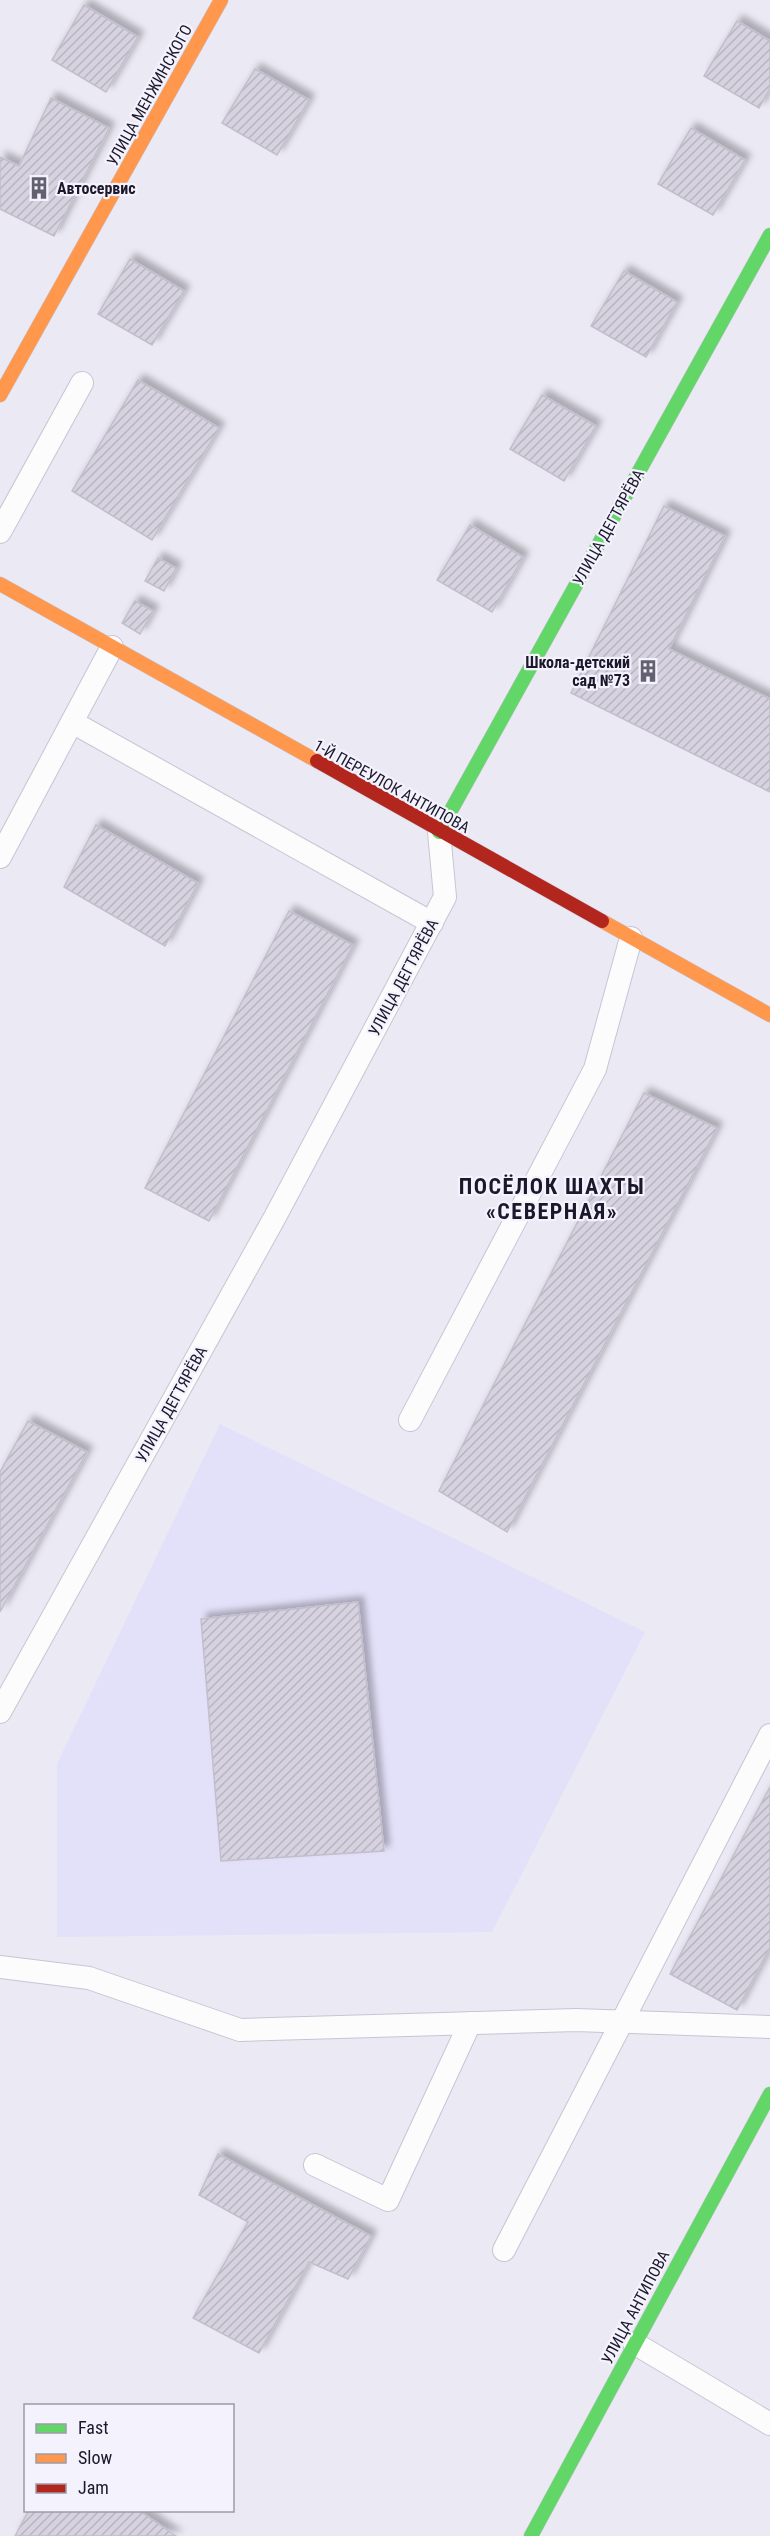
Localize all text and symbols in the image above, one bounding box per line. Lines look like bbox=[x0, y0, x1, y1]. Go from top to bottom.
street label: УЛИЦА МЕНЖИНСКОГО bbox=[103, 21, 196, 169]
building icon: Автосервис bbox=[26, 175, 52, 201]
place label: Автосервис bbox=[57, 179, 136, 198]
street label: УЛИЦА ДЕГТЯРЁВА bbox=[569, 466, 648, 589]
place label: Школа-детский сад №73 bbox=[525, 653, 630, 690]
building icon: Школа-детский сад №73 bbox=[635, 658, 661, 684]
street label: 1-Й ПЕРЕУЛОК АНТИПОВА bbox=[310, 736, 473, 837]
street label: УЛИЦА ДЕГТЯРЁВА bbox=[365, 915, 442, 1039]
district label: ПОСЁЛОК ШАХТЫ «СЕВЕРНАЯ» bbox=[459, 1174, 645, 1224]
street label: УЛИЦА ДЕГТЯРЁВА bbox=[132, 1343, 211, 1466]
street label: УЛИЦА АНТИПОВА bbox=[597, 2247, 673, 2367]
legend bbox=[24, 2404, 234, 2512]
text: Fast bbox=[78, 2417, 109, 2438]
text: Slow bbox=[78, 2447, 113, 2468]
text: Jam bbox=[78, 2477, 109, 2498]

